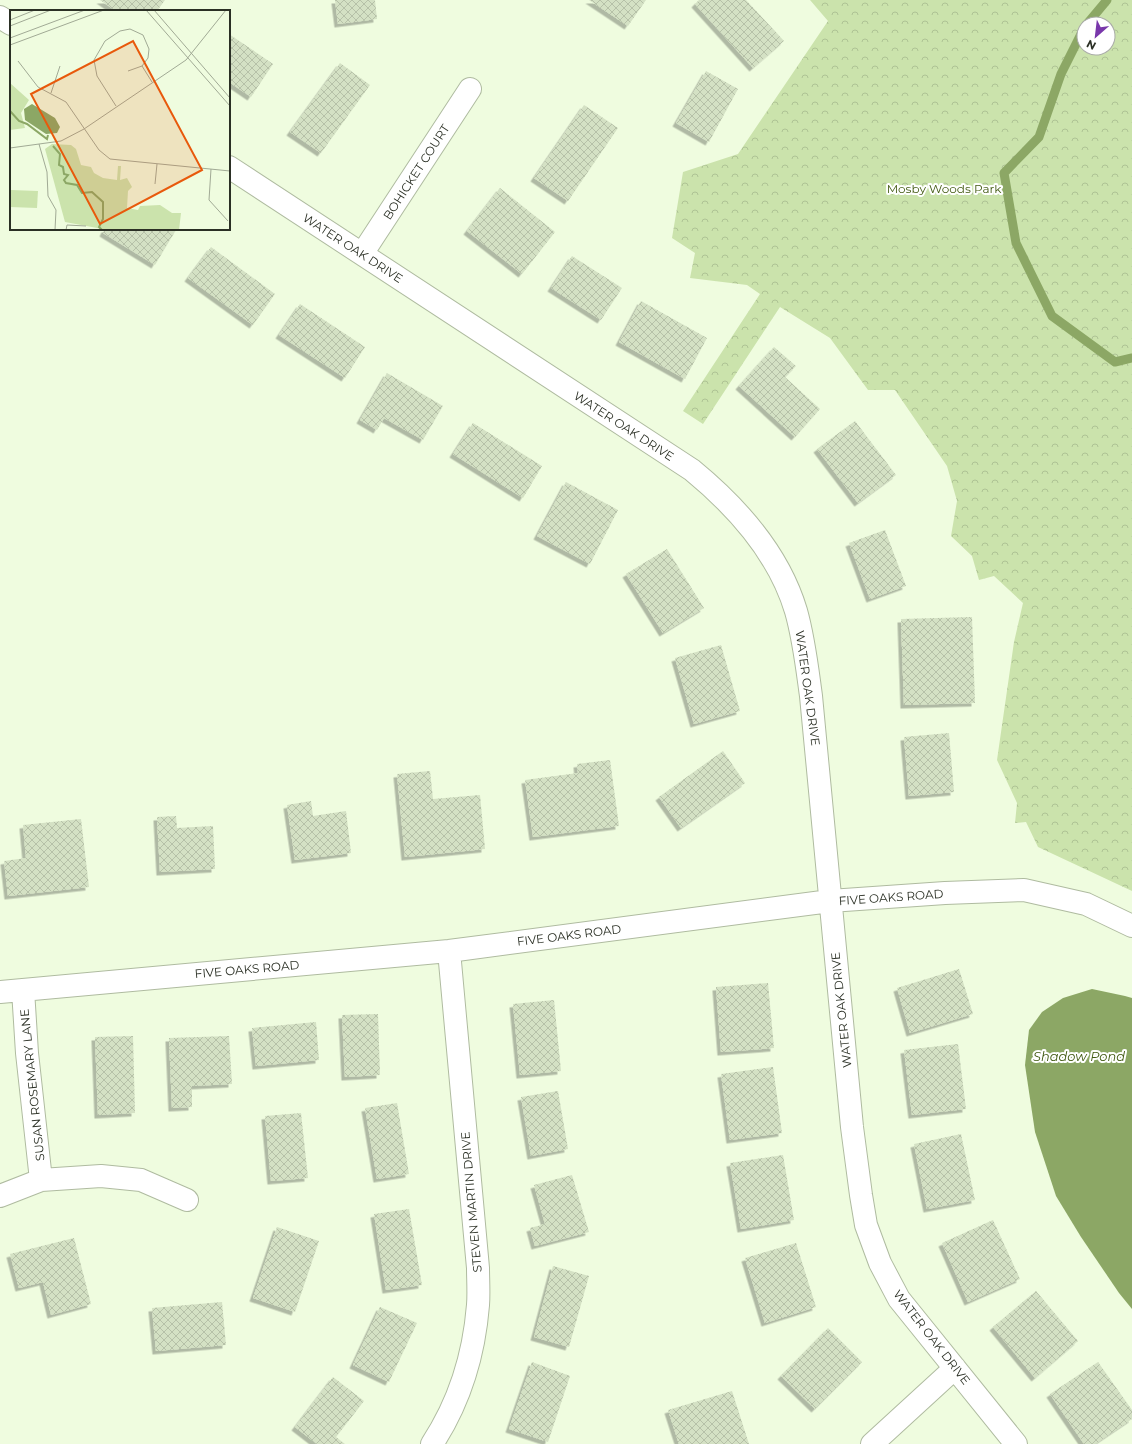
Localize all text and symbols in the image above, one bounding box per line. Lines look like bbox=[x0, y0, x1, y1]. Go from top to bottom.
inset map bbox=[10, 10, 230, 230]
north arrow bbox=[1076, 16, 1116, 56]
text: N bbox=[1084, 37, 1099, 53]
street label: BOHICKET COURT bbox=[380, 121, 452, 223]
park label: Mosby Woods Park bbox=[887, 181, 1002, 196]
street label: WATER OAK DRIVE bbox=[300, 210, 406, 286]
street label: WATER OAK DRIVE bbox=[571, 388, 677, 464]
street label: WATER OAK DRIVE bbox=[792, 629, 824, 747]
street label: FIVE OAKS ROAD bbox=[838, 886, 944, 908]
street label: FIVE OAKS ROAD bbox=[516, 921, 622, 949]
street label: WATER OAK DRIVE bbox=[827, 951, 855, 1069]
street label: FIVE OAKS ROAD bbox=[194, 957, 300, 981]
street label: SUSAN ROSEMARY LANE bbox=[17, 1008, 47, 1162]
water label: Shadow Pond bbox=[1033, 1048, 1125, 1064]
street label: STEVEN MARTIN DRIVE bbox=[457, 1131, 485, 1273]
street label: WATER OAK DRIVE bbox=[890, 1287, 974, 1387]

